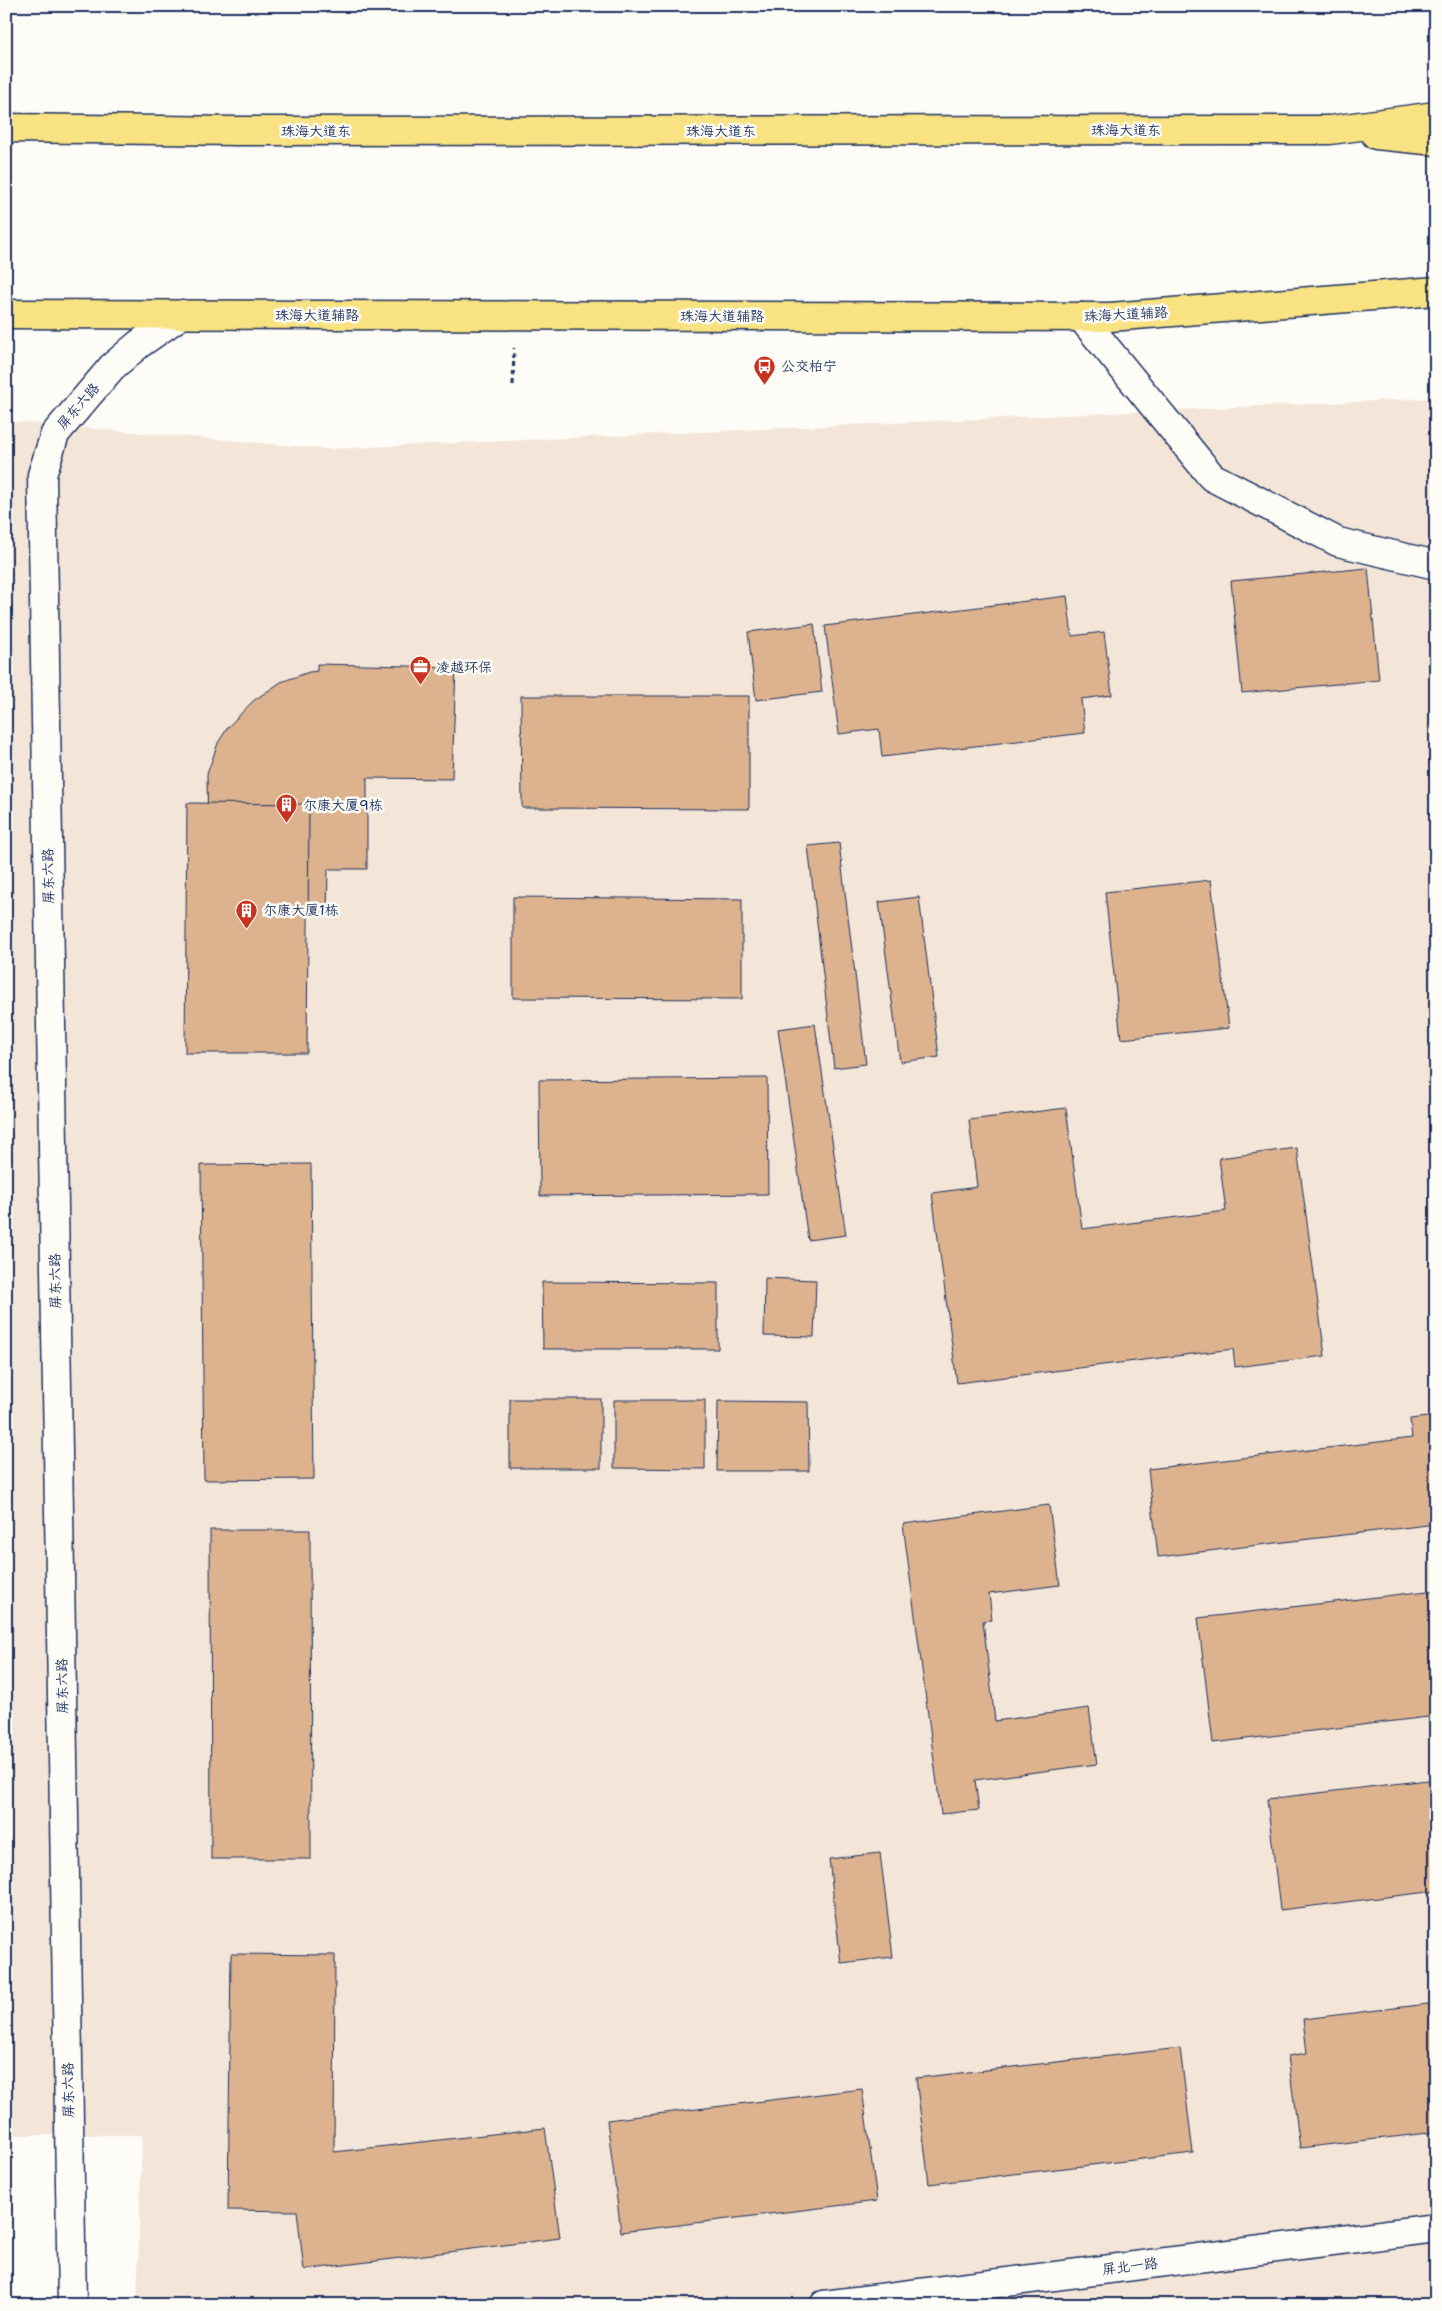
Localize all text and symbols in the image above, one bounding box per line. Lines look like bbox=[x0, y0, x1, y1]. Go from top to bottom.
street label: 珠海大道东 bbox=[1091, 121, 1161, 139]
street label: 珠海大道东 bbox=[281, 122, 351, 140]
street label: 珠海大道东 bbox=[686, 122, 756, 140]
street label: 珠海大道辅路 bbox=[1084, 303, 1168, 325]
street label: 珠海大道辅路 bbox=[275, 306, 359, 324]
street label: 珠海大道辅路 bbox=[680, 307, 764, 325]
bus stop icon: 公交柏宁 bbox=[753, 354, 777, 385]
place label: 公交柏宁 bbox=[781, 357, 837, 375]
street label: 屏东六路 bbox=[53, 379, 103, 433]
office icon: 凌越环保 bbox=[408, 655, 432, 686]
place label: 凌越环保 bbox=[436, 658, 492, 676]
building icon: 尔康大厦9栋 bbox=[275, 793, 299, 824]
place label: 尔康大厦9栋 bbox=[303, 796, 383, 814]
street label: 屏东六路 bbox=[39, 848, 57, 904]
building icon: 尔康大厦1栋 bbox=[235, 898, 259, 929]
place label: 尔康大厦1栋 bbox=[263, 901, 339, 919]
street label: 屏东六路 bbox=[46, 1253, 64, 1309]
street label: 屏东六路 bbox=[53, 1658, 71, 1714]
street label: 屏东六路 bbox=[59, 2062, 77, 2118]
street label: 屏北一路 bbox=[1101, 2254, 1159, 2278]

